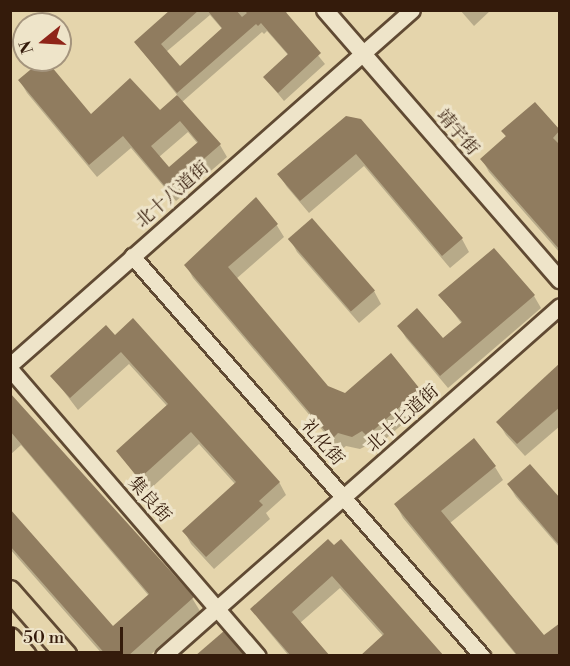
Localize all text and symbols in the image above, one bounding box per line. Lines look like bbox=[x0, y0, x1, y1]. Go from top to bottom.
north arrow bbox=[12, 12, 72, 72]
text: N bbox=[15, 38, 38, 56]
street label: 靖宇街 bbox=[431, 106, 483, 160]
street label: 北十八道街 bbox=[132, 157, 214, 233]
street label: 北十七道街 bbox=[362, 381, 444, 457]
street label: 礼化街 bbox=[296, 416, 348, 470]
street label: 集良街 bbox=[123, 473, 175, 527]
scale bar bbox=[15, 615, 126, 653]
text: 50 m bbox=[23, 626, 64, 649]

